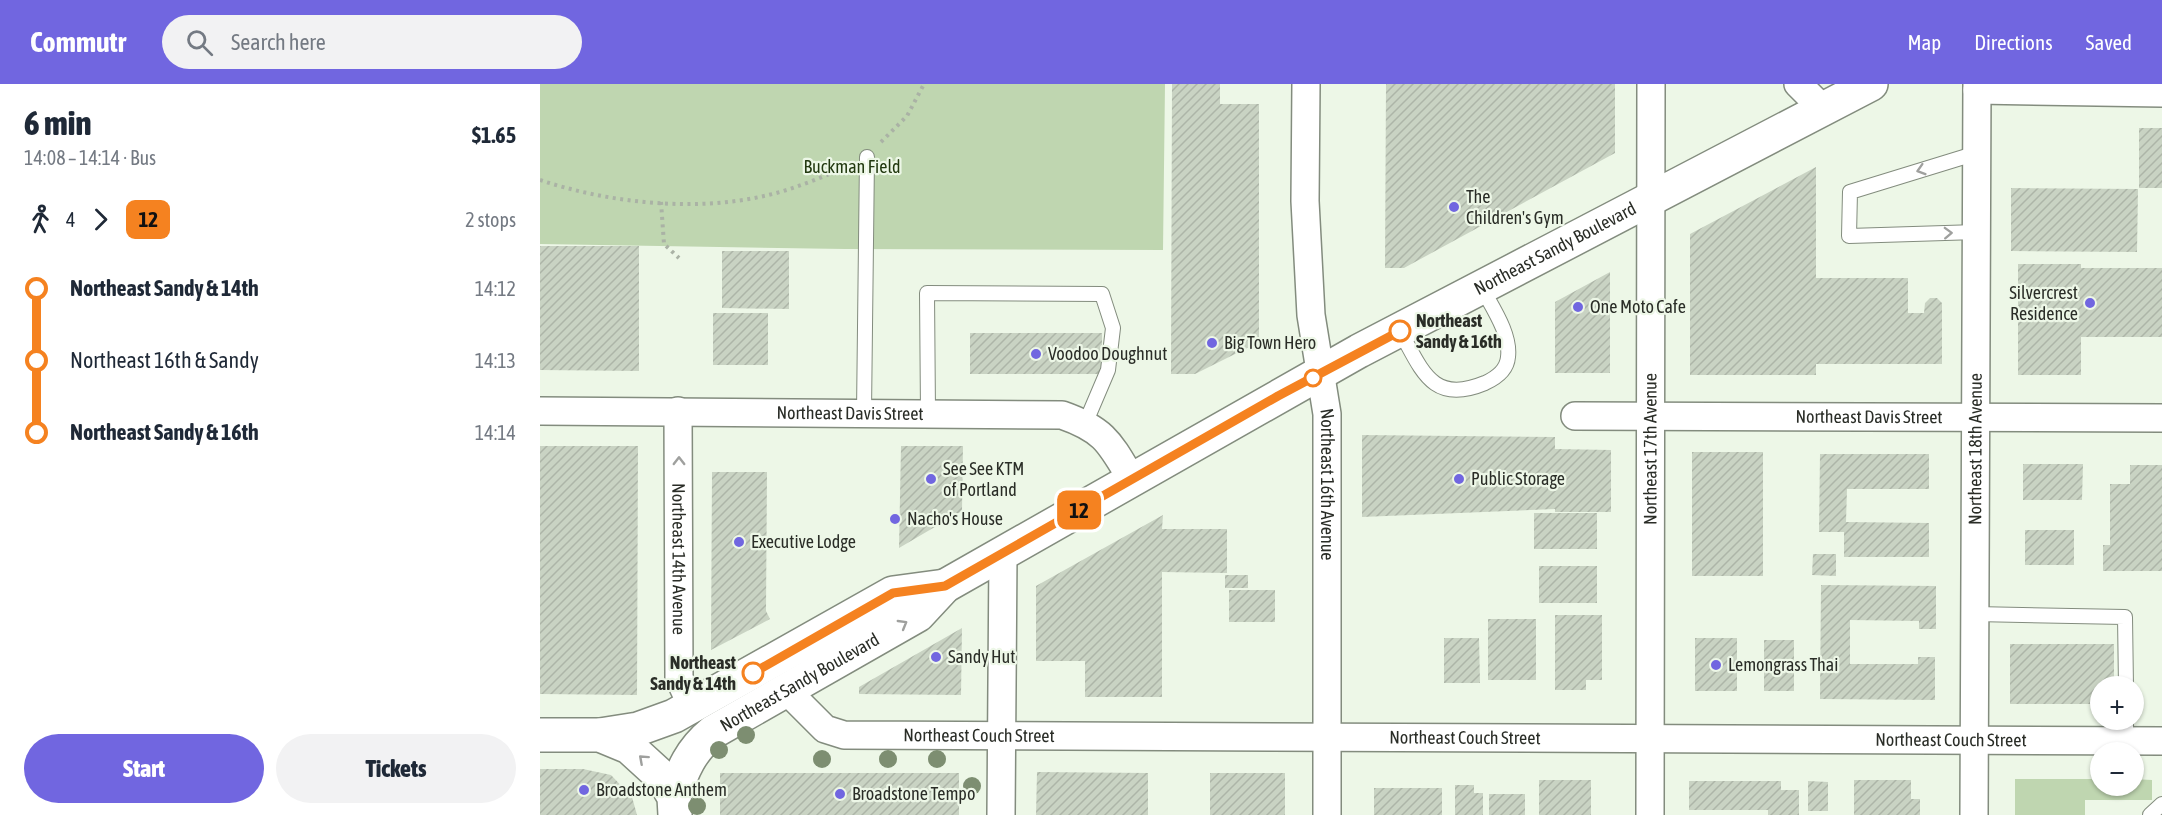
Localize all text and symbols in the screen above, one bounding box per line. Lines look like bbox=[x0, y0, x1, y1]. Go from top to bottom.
search box bbox=[162, 15, 582, 69]
text: Commutr bbox=[30, 26, 126, 58]
icon: search bbox=[183, 26, 216, 59]
text: Search here bbox=[231, 29, 326, 55]
text: Map bbox=[1907, 30, 1941, 54]
text: Directions bbox=[1974, 30, 2053, 54]
text: Saved bbox=[2086, 30, 2132, 54]
text: 6 min bbox=[24, 104, 91, 142]
text: $1.65 bbox=[472, 122, 516, 148]
text: 14:08 – 14:14 · Bus bbox=[24, 146, 156, 169]
park label: Buckman Field bbox=[803, 156, 901, 177]
one-way arrow bbox=[1916, 163, 1927, 176]
place label: The Children's Gym bbox=[1466, 186, 1564, 228]
street label: Northeast Sandy Boulevard bbox=[1470, 197, 1639, 299]
marker: The Children's Gym bbox=[1447, 200, 1461, 214]
icon: walk bbox=[24, 203, 57, 236]
icon: forward bbox=[84, 203, 117, 236]
text: 12 bbox=[138, 207, 158, 231]
text: 4 bbox=[66, 208, 75, 231]
text: 2 stops bbox=[465, 208, 516, 231]
one-way arrow bbox=[1943, 226, 1952, 239]
text: Northeast Sandy & 14th bbox=[70, 275, 259, 301]
text: 14:12 bbox=[475, 277, 516, 300]
place label: Silvercrest Residence bbox=[2009, 282, 2078, 324]
place label: One Moto Cafe bbox=[1590, 296, 1686, 317]
marker: Silvercrest Residence bbox=[2083, 296, 2097, 310]
marker: One Moto Cafe bbox=[1571, 300, 1585, 314]
place label: Northeast Sandy & 16th bbox=[1416, 310, 1502, 352]
marker: Northeast Sandy & 16th bbox=[1389, 320, 1411, 342]
place label: Big Town Hero bbox=[1224, 332, 1316, 353]
marker: Big Town Hero bbox=[1205, 336, 1219, 350]
place label: Voodoo Doughnut bbox=[1048, 343, 1167, 364]
text: Northeast 16th & Sandy bbox=[70, 347, 259, 373]
marker: Voodoo Doughnut bbox=[1029, 347, 1043, 361]
text: 14:13 bbox=[475, 349, 516, 372]
unlabelled marker bbox=[1304, 369, 1322, 387]
street label: Northeast 17th Avenue bbox=[1639, 373, 1661, 525]
street label: Northeast 18th Avenue bbox=[1964, 373, 1986, 525]
street label: Northeast Davis Street bbox=[776, 402, 924, 424]
street label: Northeast Davis Street bbox=[1795, 406, 1943, 427]
street label: Northeast 16th Avenue bbox=[1316, 407, 1339, 561]
text: Northeast Sandy & 16th bbox=[70, 419, 259, 445]
text: 14:14 bbox=[475, 421, 516, 444]
one-way arrow bbox=[673, 457, 685, 466]
place label: See See KTM of Portland bbox=[943, 458, 1024, 500]
place label: Public Storage bbox=[1471, 468, 1565, 489]
marker: See See KTM of Portland bbox=[924, 472, 938, 486]
marker: Public Storage bbox=[1452, 472, 1466, 486]
street label: Northeast 14th Avenue bbox=[668, 483, 690, 635]
line badge: 12 bbox=[1052, 490, 1106, 530]
text: 12 bbox=[1069, 498, 1089, 522]
place label: Nacho's House bbox=[907, 508, 1003, 529]
marker: Nacho's House bbox=[888, 512, 902, 526]
place label: Executive Lodge bbox=[751, 531, 856, 552]
marker: Executive Lodge bbox=[732, 535, 746, 549]
one-way arrow bbox=[896, 620, 907, 631]
street label: Northeast Sandy Boulevard bbox=[716, 628, 883, 736]
place label: Sandy Hut bbox=[948, 646, 1015, 667]
marker: Sandy Hut bbox=[929, 650, 943, 664]
place label: Northeast Sandy & 14th bbox=[650, 652, 737, 694]
place label: Lemongrass Thai bbox=[1728, 654, 1838, 675]
marker: Lemongrass Thai bbox=[1709, 658, 1723, 672]
marker: Northeast Sandy & 14th bbox=[742, 662, 764, 684]
map controls bbox=[2090, 676, 2144, 796]
button: + bbox=[2090, 676, 2144, 730]
street label: Northeast Couch Street bbox=[903, 724, 1055, 746]
street label: Northeast Couch Street bbox=[1389, 726, 1541, 748]
street label: Northeast Couch Street bbox=[1875, 729, 2027, 750]
button: Start bbox=[24, 734, 264, 803]
button: Tickets bbox=[276, 734, 516, 803]
button: − bbox=[2090, 742, 2144, 796]
one-way arrow bbox=[640, 755, 650, 766]
place label: Broadstone Anthem bbox=[596, 779, 727, 800]
marker: Broadstone Anthem bbox=[577, 783, 591, 797]
place label: Broadstone Tempo bbox=[852, 783, 975, 804]
marker: Broadstone Tempo bbox=[833, 787, 847, 801]

